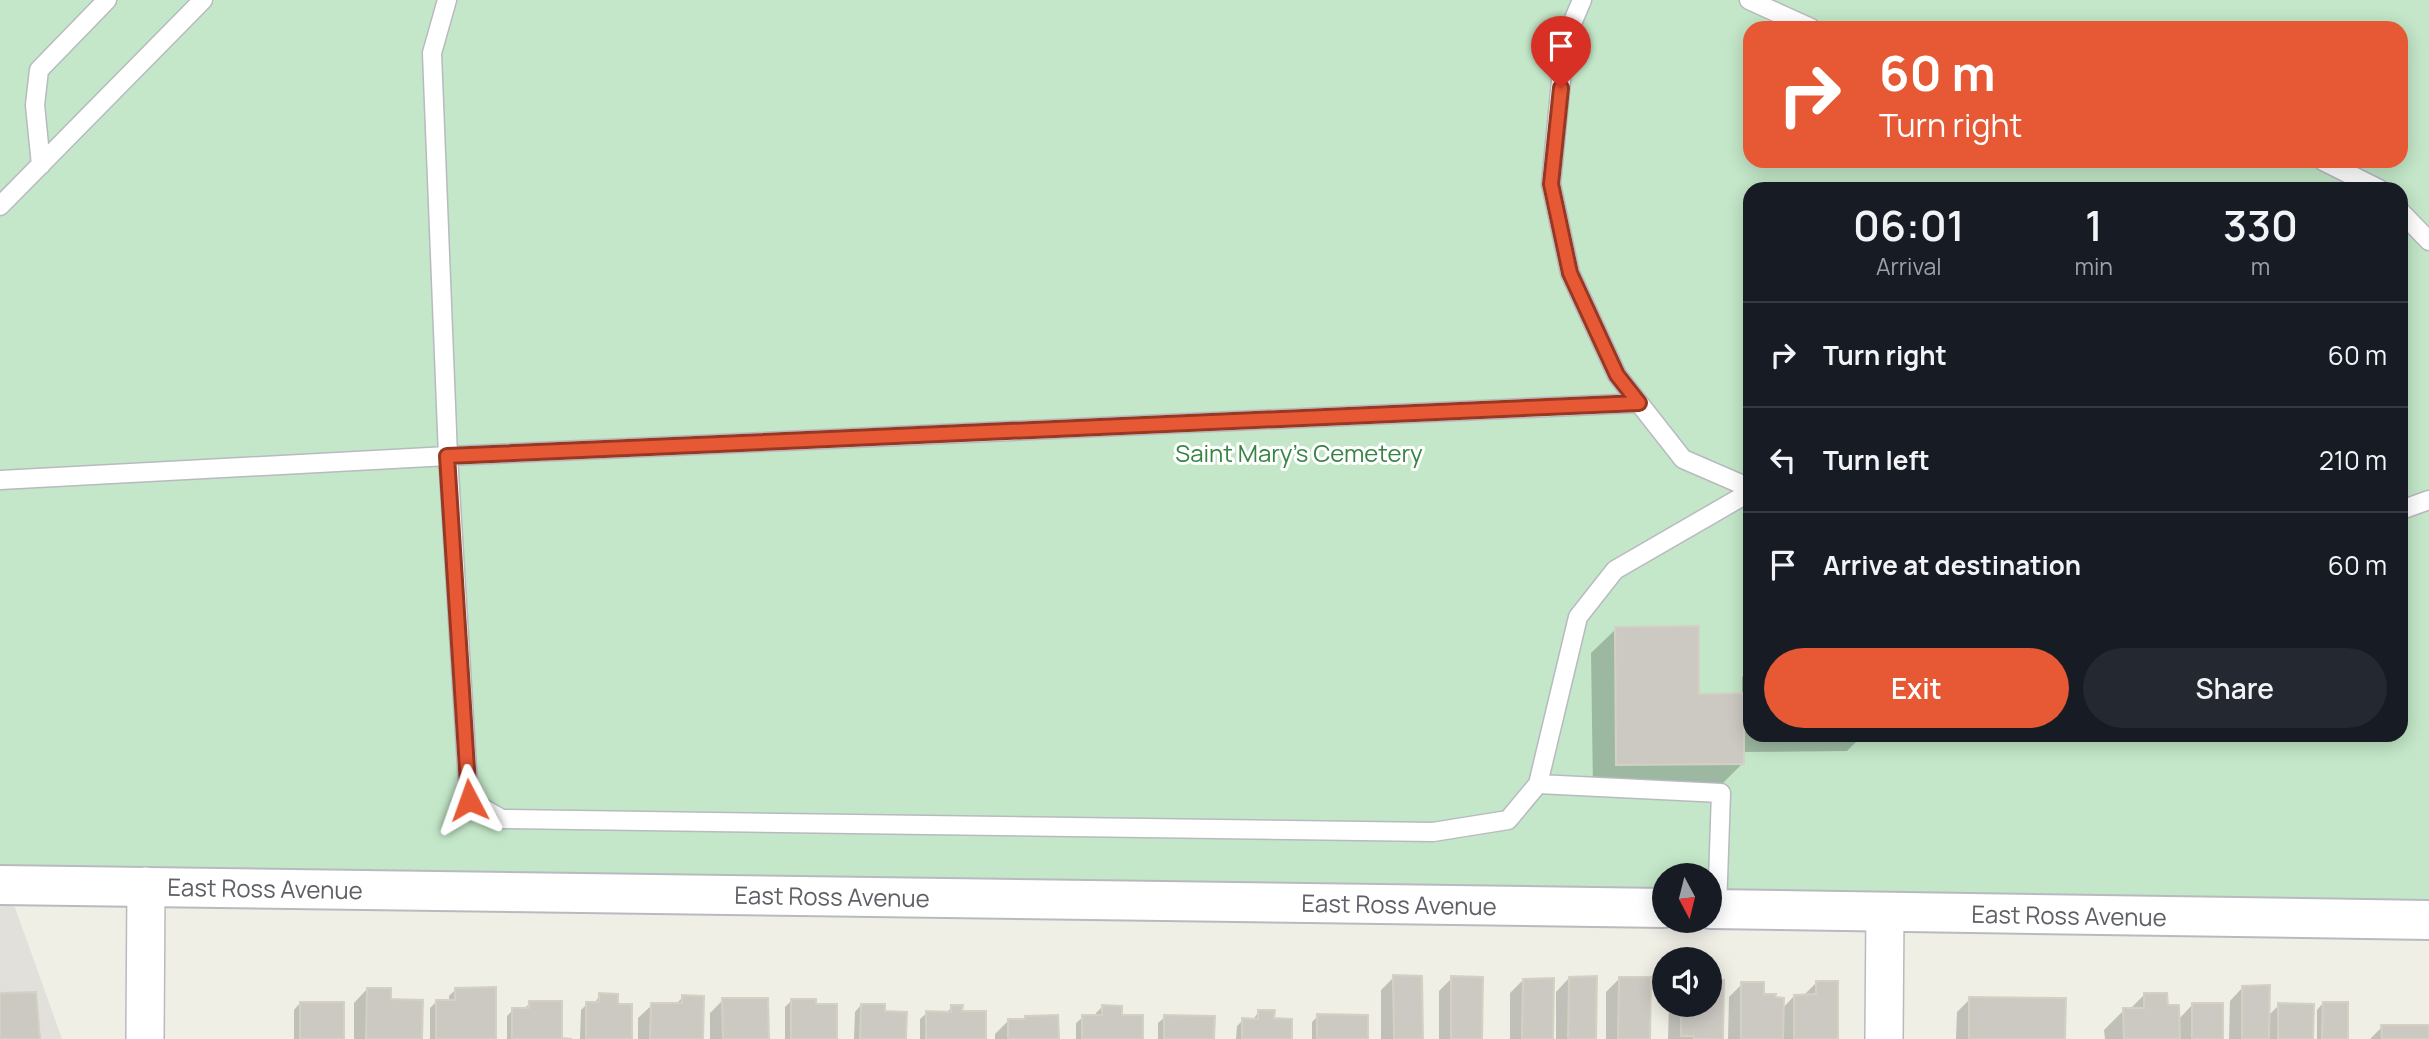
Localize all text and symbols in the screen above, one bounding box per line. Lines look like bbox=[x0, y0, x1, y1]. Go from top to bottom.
pin bbox=[1531, 16, 1591, 88]
icon: arrive bbox=[1542, 27, 1580, 65]
text: 60 m bbox=[1879, 39, 1996, 106]
icon: right bbox=[1764, 49, 1855, 140]
text: Turn right bbox=[1879, 103, 2022, 147]
text: 06:01 bbox=[1853, 196, 1965, 254]
text: 1 bbox=[2085, 196, 2103, 254]
text: 330 bbox=[2223, 196, 2298, 254]
text: Arrival bbox=[1876, 250, 1942, 282]
text: min bbox=[2074, 250, 2113, 282]
text: m bbox=[2251, 250, 2270, 282]
icon: right bbox=[1764, 336, 1802, 374]
text: Turn right bbox=[1823, 337, 1947, 373]
text: 60 m bbox=[2328, 337, 2387, 373]
park label: Saint Mary’s Cemetery bbox=[1175, 436, 1423, 469]
icon: left bbox=[1764, 441, 1802, 479]
text: Turn left bbox=[1823, 442, 1930, 478]
text: 210 m bbox=[2319, 442, 2387, 478]
icon: arrive bbox=[1764, 546, 1802, 584]
text: Arrive at destination bbox=[1823, 547, 2081, 583]
text: 60 m bbox=[2328, 547, 2387, 583]
button: Exit bbox=[1764, 648, 2069, 728]
button: Share bbox=[2083, 648, 2387, 728]
position arrow bbox=[432, 763, 506, 837]
north arrow bbox=[1652, 863, 1722, 933]
map controls bbox=[1652, 863, 1722, 1017]
street label: East Ross Avenue bbox=[167, 870, 363, 906]
street label: East Ross Avenue bbox=[734, 878, 930, 914]
street label: East Ross Avenue bbox=[1301, 886, 1497, 922]
street label: East Ross Avenue bbox=[1971, 897, 2167, 933]
button: sound bbox=[1652, 947, 1722, 1017]

